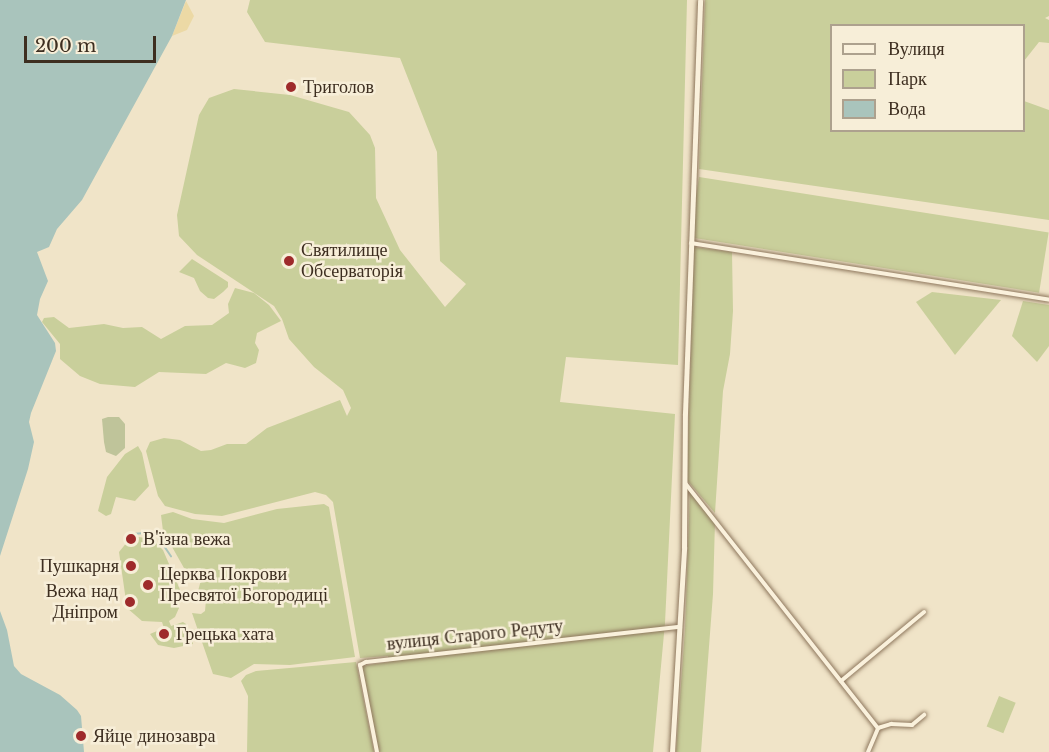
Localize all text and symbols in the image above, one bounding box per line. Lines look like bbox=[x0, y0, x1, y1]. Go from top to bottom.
scale bar bbox=[27, 24, 159, 62]
legend bbox=[830, 24, 1025, 132]
text: 200 m bbox=[35, 35, 96, 57]
text: Вулиця bbox=[888, 38, 945, 60]
text: Парк bbox=[888, 68, 927, 90]
place label: Триголов bbox=[303, 76, 374, 98]
marker: Триголов bbox=[284, 80, 298, 94]
text: Вода bbox=[888, 98, 926, 120]
place label: Святилище Обсерваторія bbox=[301, 240, 403, 282]
marker: Святилище Обсерваторія bbox=[282, 254, 296, 268]
place label: В'їзна вежа bbox=[143, 528, 231, 550]
marker: В'їзна вежа bbox=[124, 532, 138, 546]
place label: Пушкарня bbox=[40, 555, 119, 577]
marker: Пушкарня bbox=[124, 559, 138, 573]
place label: Церква Покрови Пресвятої Богородиці bbox=[160, 564, 328, 606]
marker: Церква Покрови Пресвятої Богородиці bbox=[141, 578, 155, 592]
place label: Вежа над Дніпром bbox=[46, 581, 118, 624]
marker: Вежа над Дніпром bbox=[123, 595, 137, 609]
street label: вулиця Старого Редуту bbox=[386, 615, 564, 655]
place label: Грецька хата bbox=[176, 623, 274, 645]
marker: Грецька хата bbox=[157, 627, 171, 641]
place label: Яйце динозавра bbox=[93, 725, 215, 747]
marker: Яйце динозавра bbox=[74, 729, 88, 743]

